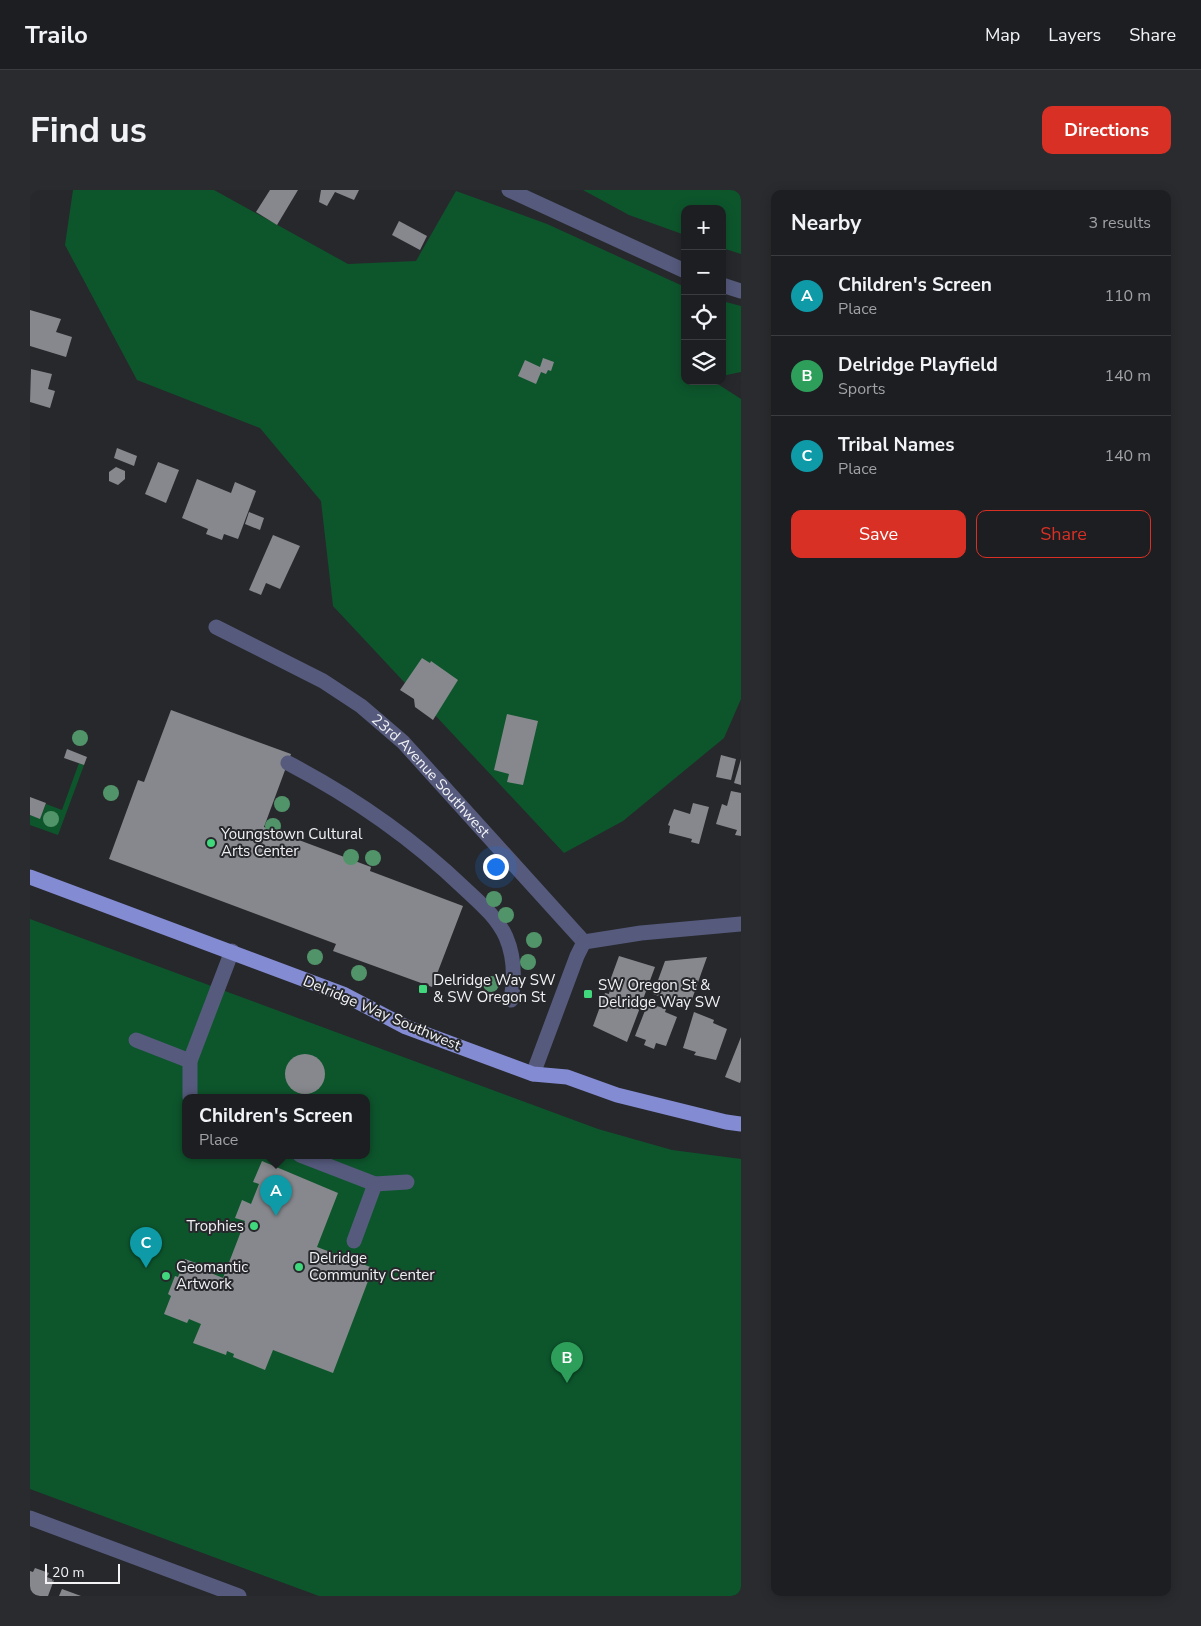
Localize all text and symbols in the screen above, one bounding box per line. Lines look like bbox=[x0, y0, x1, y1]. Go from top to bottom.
text: Trailo bbox=[25, 19, 88, 51]
text: Map bbox=[985, 23, 1020, 47]
text: Layers bbox=[1048, 23, 1101, 47]
text: Share bbox=[1129, 23, 1176, 47]
button: Directions bbox=[1042, 106, 1171, 154]
text: Find us bbox=[30, 107, 147, 154]
map controls bbox=[681, 205, 726, 385]
button: + bbox=[681, 205, 726, 250]
text: Nearby bbox=[791, 209, 861, 237]
text: 3 results bbox=[1089, 212, 1151, 234]
button: − bbox=[681, 250, 726, 295]
text: Children's Screen bbox=[838, 272, 992, 298]
text: A bbox=[801, 285, 813, 307]
text: 110 m bbox=[1104, 285, 1151, 307]
button: locate bbox=[681, 295, 726, 340]
text: Place bbox=[838, 298, 877, 320]
button: layers bbox=[681, 340, 726, 385]
text: Delridge Playfield bbox=[838, 352, 998, 378]
text: B bbox=[801, 365, 813, 387]
text: 140 m bbox=[1104, 365, 1151, 387]
text: Sports bbox=[838, 378, 886, 400]
text: Tribal Names bbox=[838, 432, 954, 458]
text: C bbox=[802, 445, 812, 467]
text: 140 m bbox=[1104, 445, 1151, 467]
text: Place bbox=[838, 458, 877, 480]
button: Save bbox=[791, 510, 966, 558]
button: Share bbox=[976, 510, 1151, 558]
street label: 23rd Avenue Southwest bbox=[367, 709, 495, 842]
place label: Youngstown Cultural Arts Center bbox=[220, 824, 363, 861]
marker: Youngstown Cultural Arts Center bbox=[205, 837, 217, 849]
your location bbox=[483, 854, 509, 880]
place label: Delridge Way SW & SW Oregon St bbox=[433, 970, 556, 1007]
street label: Delridge Way Southwest bbox=[300, 971, 465, 1056]
place label: SW Oregon St & Delridge Way SW bbox=[598, 975, 721, 1012]
marker: Delridge Way SW & SW Oregon St bbox=[417, 983, 429, 995]
marker: SW Oregon St & Delridge Way SW bbox=[582, 988, 594, 1000]
popup bbox=[182, 1094, 370, 1159]
text: Children's Screen bbox=[199, 1103, 353, 1129]
text: Place bbox=[199, 1129, 238, 1151]
pin: A bbox=[260, 1175, 292, 1216]
place label: Trophies bbox=[187, 1216, 244, 1236]
marker: Trophies bbox=[248, 1220, 260, 1232]
pin: C bbox=[130, 1227, 162, 1268]
place label: Delridge Community Center bbox=[309, 1248, 435, 1285]
place label: Geomantic Artwork bbox=[176, 1257, 248, 1294]
marker: Delridge Community Center bbox=[293, 1261, 305, 1273]
marker: Geomantic Artwork bbox=[160, 1270, 172, 1282]
pin: B bbox=[551, 1342, 583, 1383]
scale bar bbox=[45, 1561, 120, 1584]
text: 20 m bbox=[52, 1563, 84, 1582]

